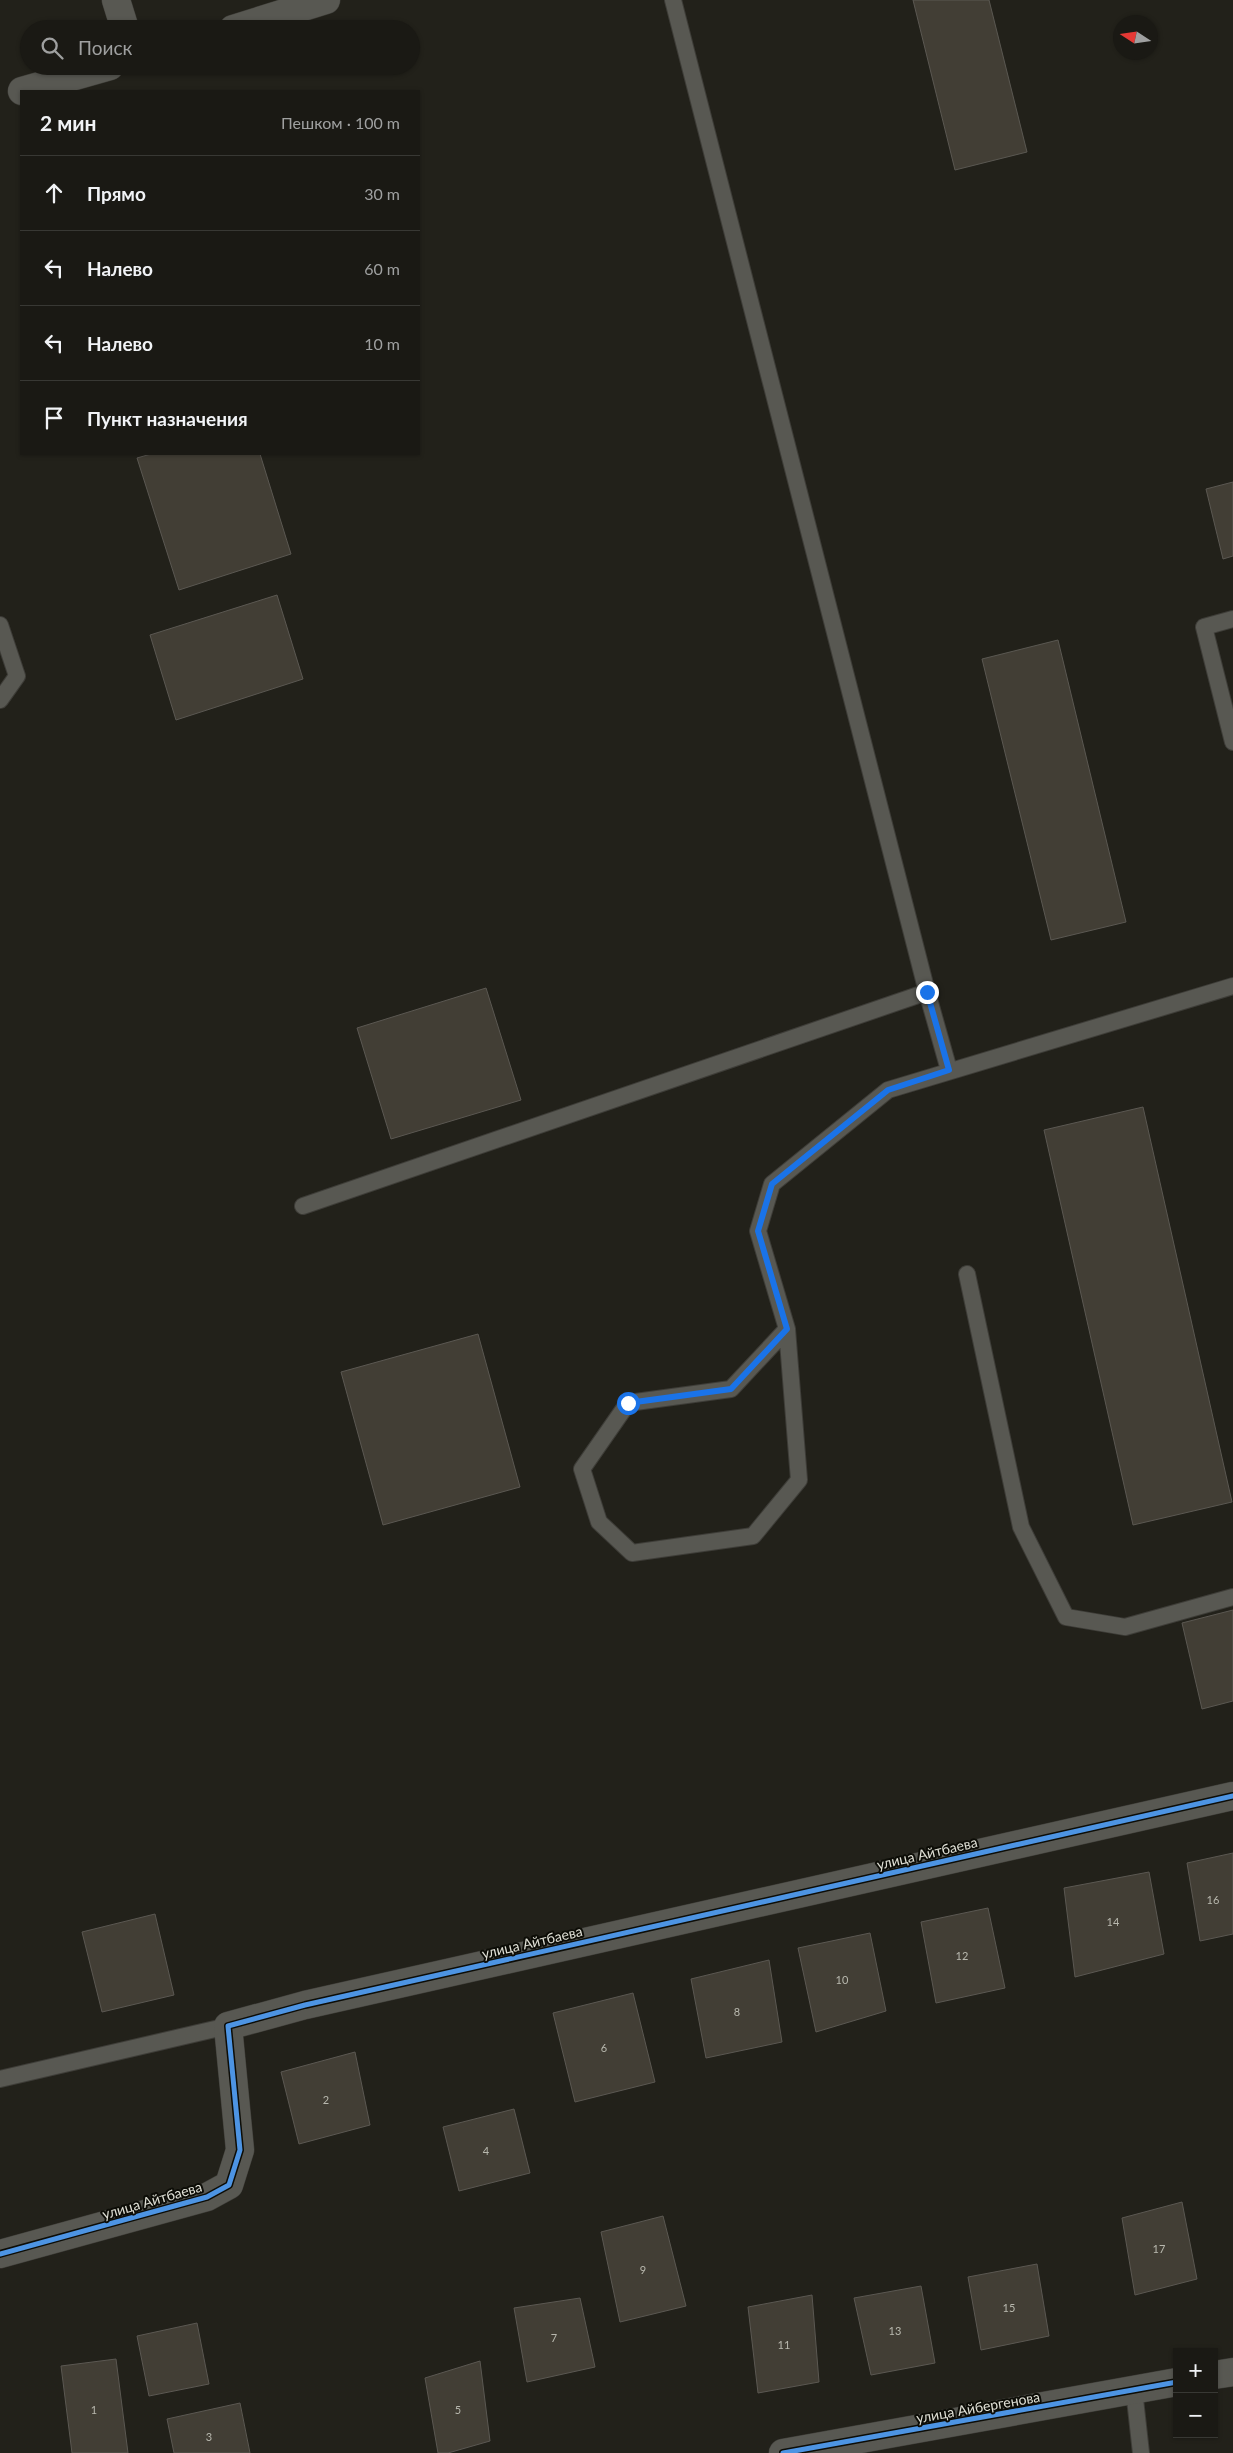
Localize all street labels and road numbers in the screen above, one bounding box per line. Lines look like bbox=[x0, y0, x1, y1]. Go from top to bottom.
street label: улица Айтбаева bbox=[875, 1833, 979, 1873]
street label: улица Айтбаева bbox=[480, 1922, 584, 1962]
street label: улица Айтбаева bbox=[100, 2178, 204, 2222]
street label: улица Айбергенова bbox=[915, 2388, 1041, 2426]

